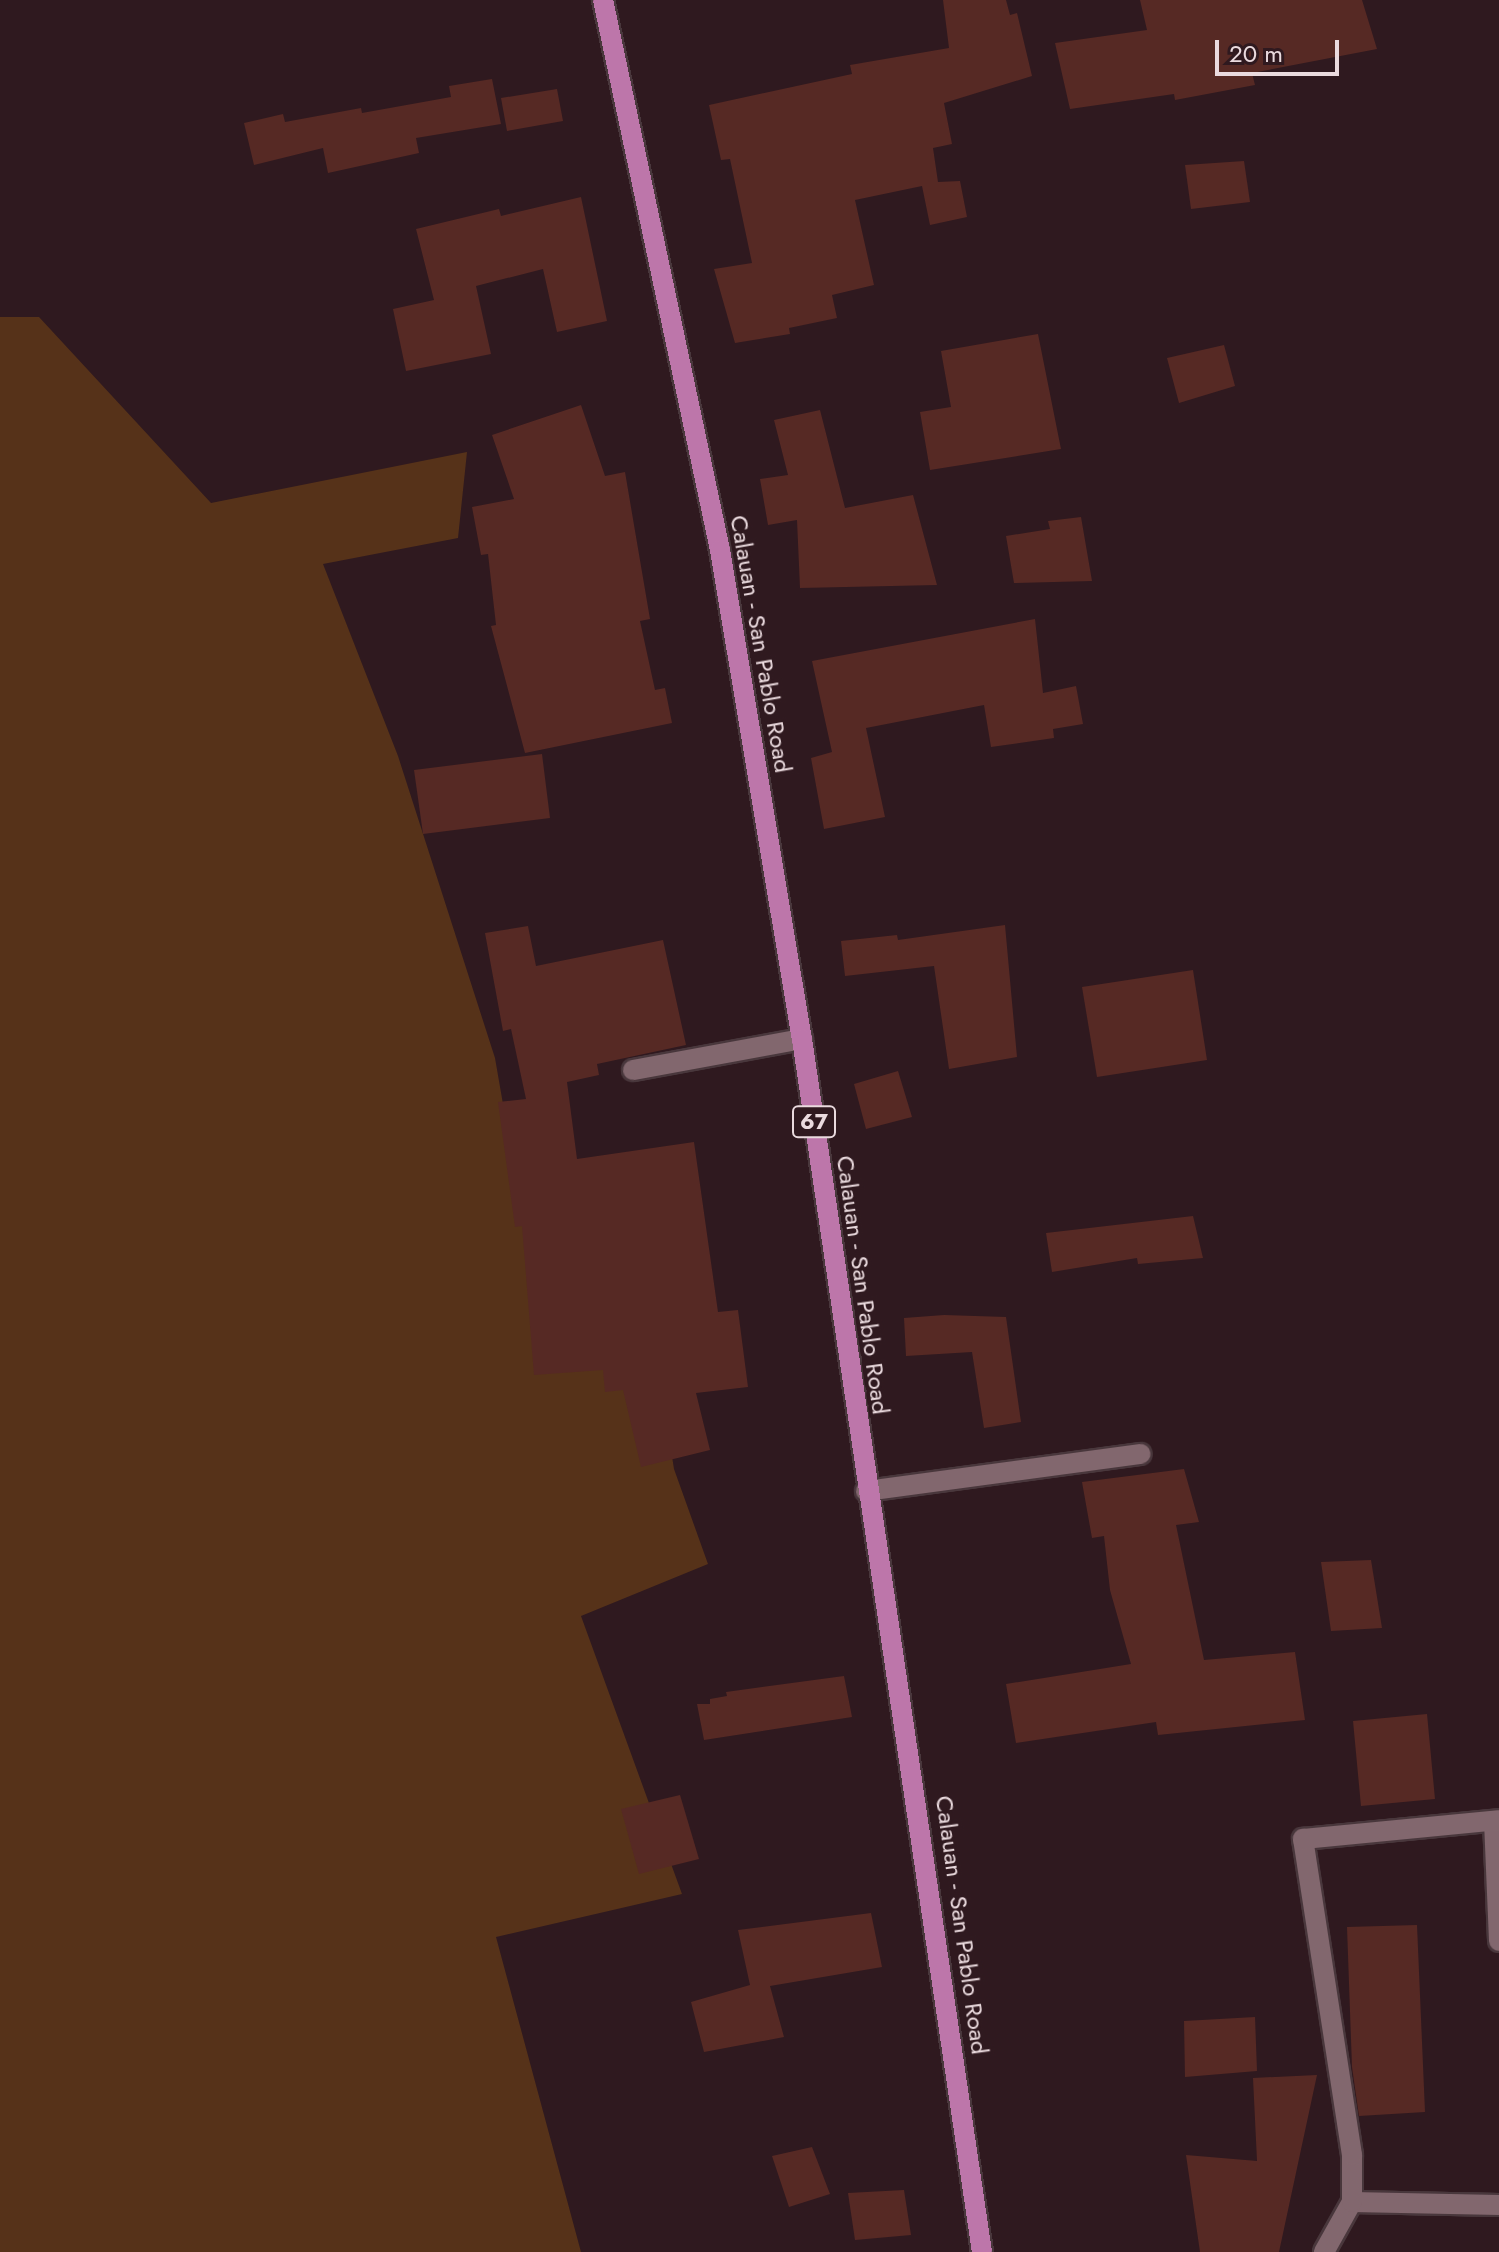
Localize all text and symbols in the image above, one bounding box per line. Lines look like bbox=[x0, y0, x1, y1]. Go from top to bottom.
scale bar bbox=[1219, 24, 1343, 74]
text: 20 m bbox=[1229, 36, 1283, 71]
street label: Calauan - San Pablo Road bbox=[724, 513, 798, 775]
road number: 67 bbox=[792, 1104, 836, 1140]
street label: Calauan - San Pablo Road bbox=[831, 1154, 895, 1416]
street label: Calauan - San Pablo Road bbox=[930, 1794, 994, 2056]

